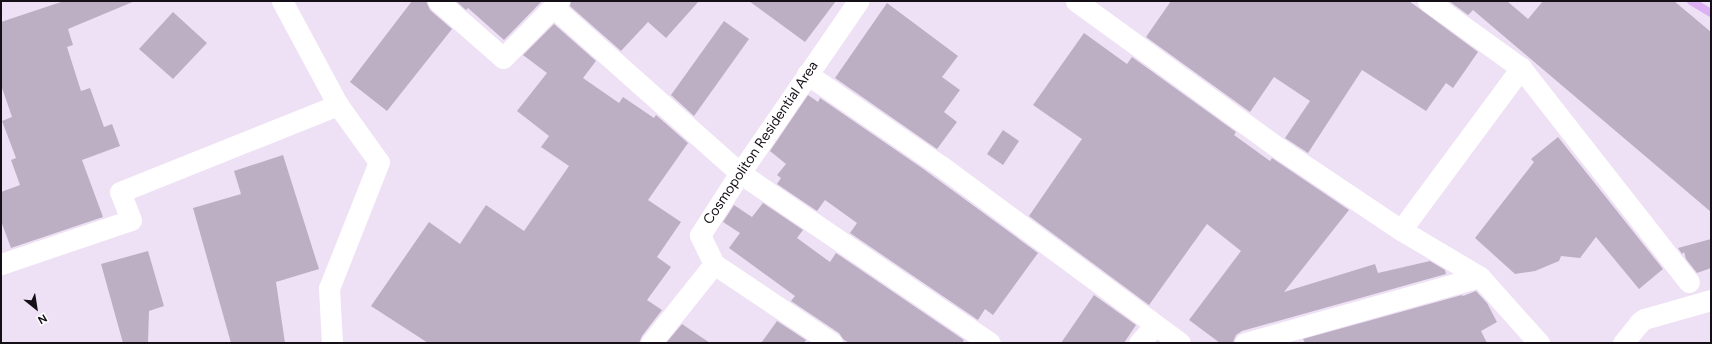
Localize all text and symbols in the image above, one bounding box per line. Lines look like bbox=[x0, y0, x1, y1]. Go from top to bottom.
street label: Cosmopoliton Residential Area bbox=[700, 58, 822, 228]
north arrow bbox=[16, 288, 56, 328]
text: N bbox=[35, 311, 49, 327]

